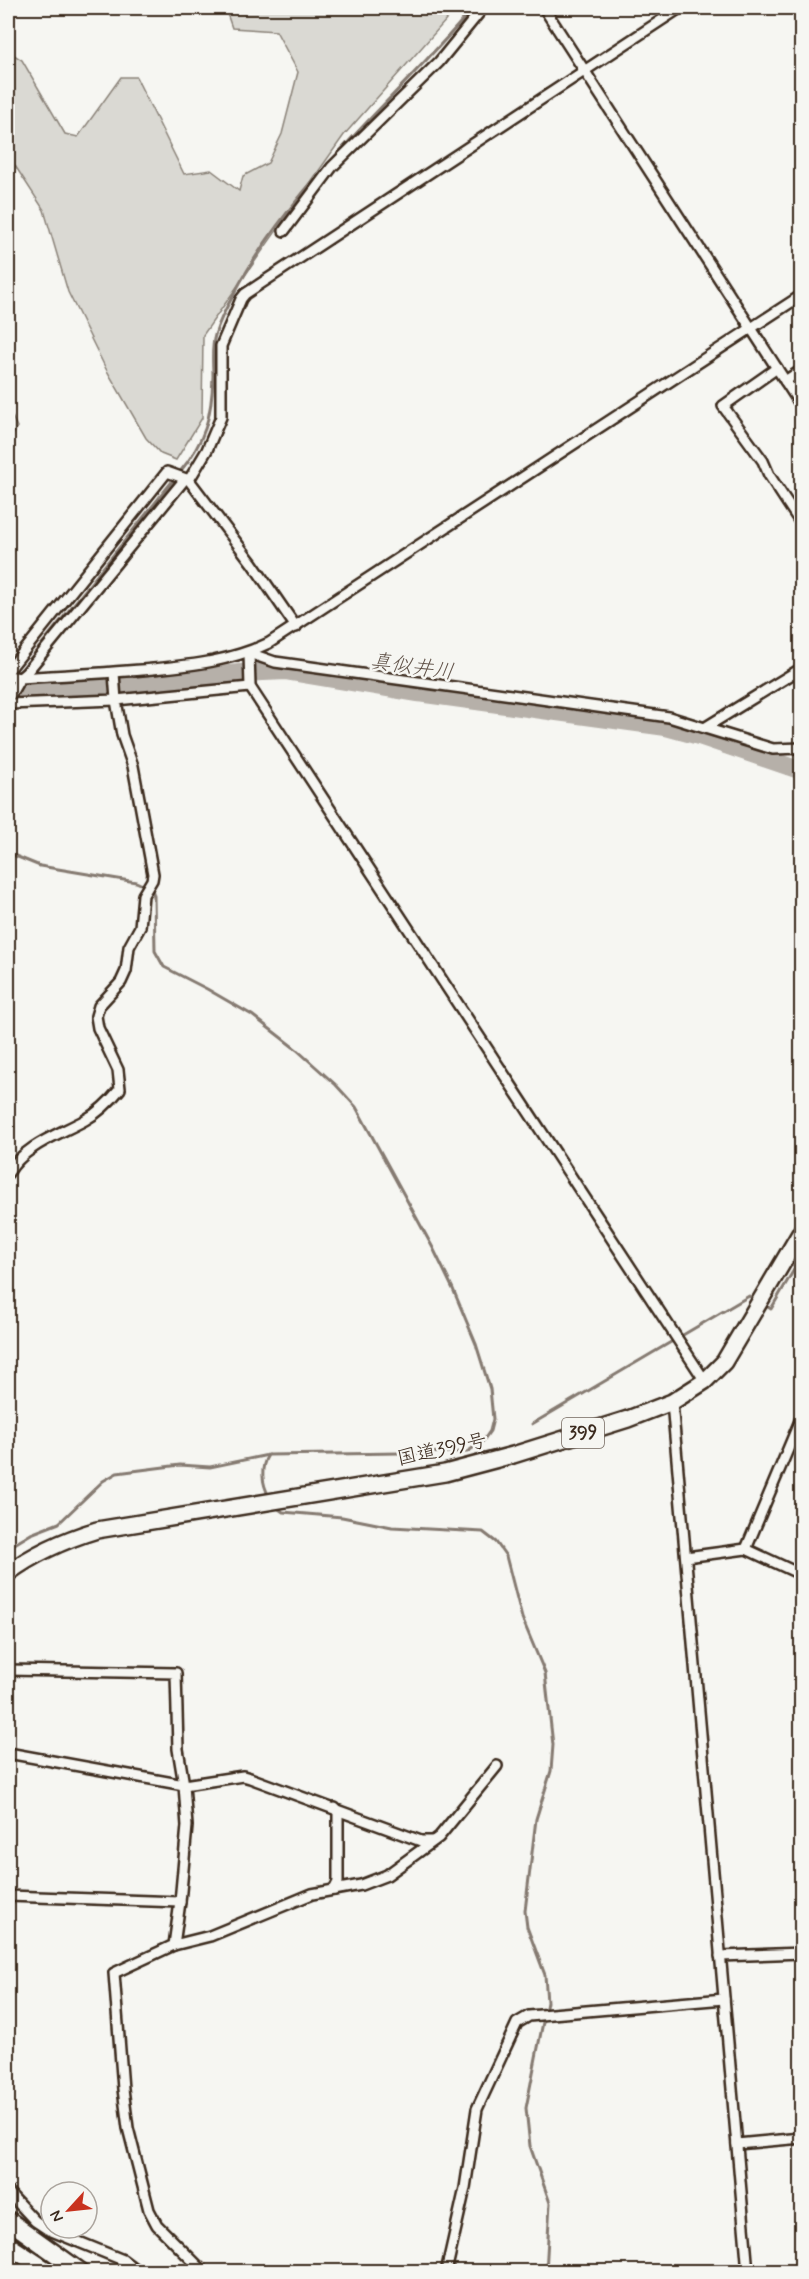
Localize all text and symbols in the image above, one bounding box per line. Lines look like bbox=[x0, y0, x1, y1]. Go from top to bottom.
water label: 真似井川 bbox=[368, 647, 456, 687]
road number: 399 bbox=[562, 1418, 604, 1448]
street label: 国道399号 bbox=[394, 1427, 490, 1473]
north arrow bbox=[39, 2180, 99, 2240]
text: N bbox=[45, 2207, 69, 2226]

